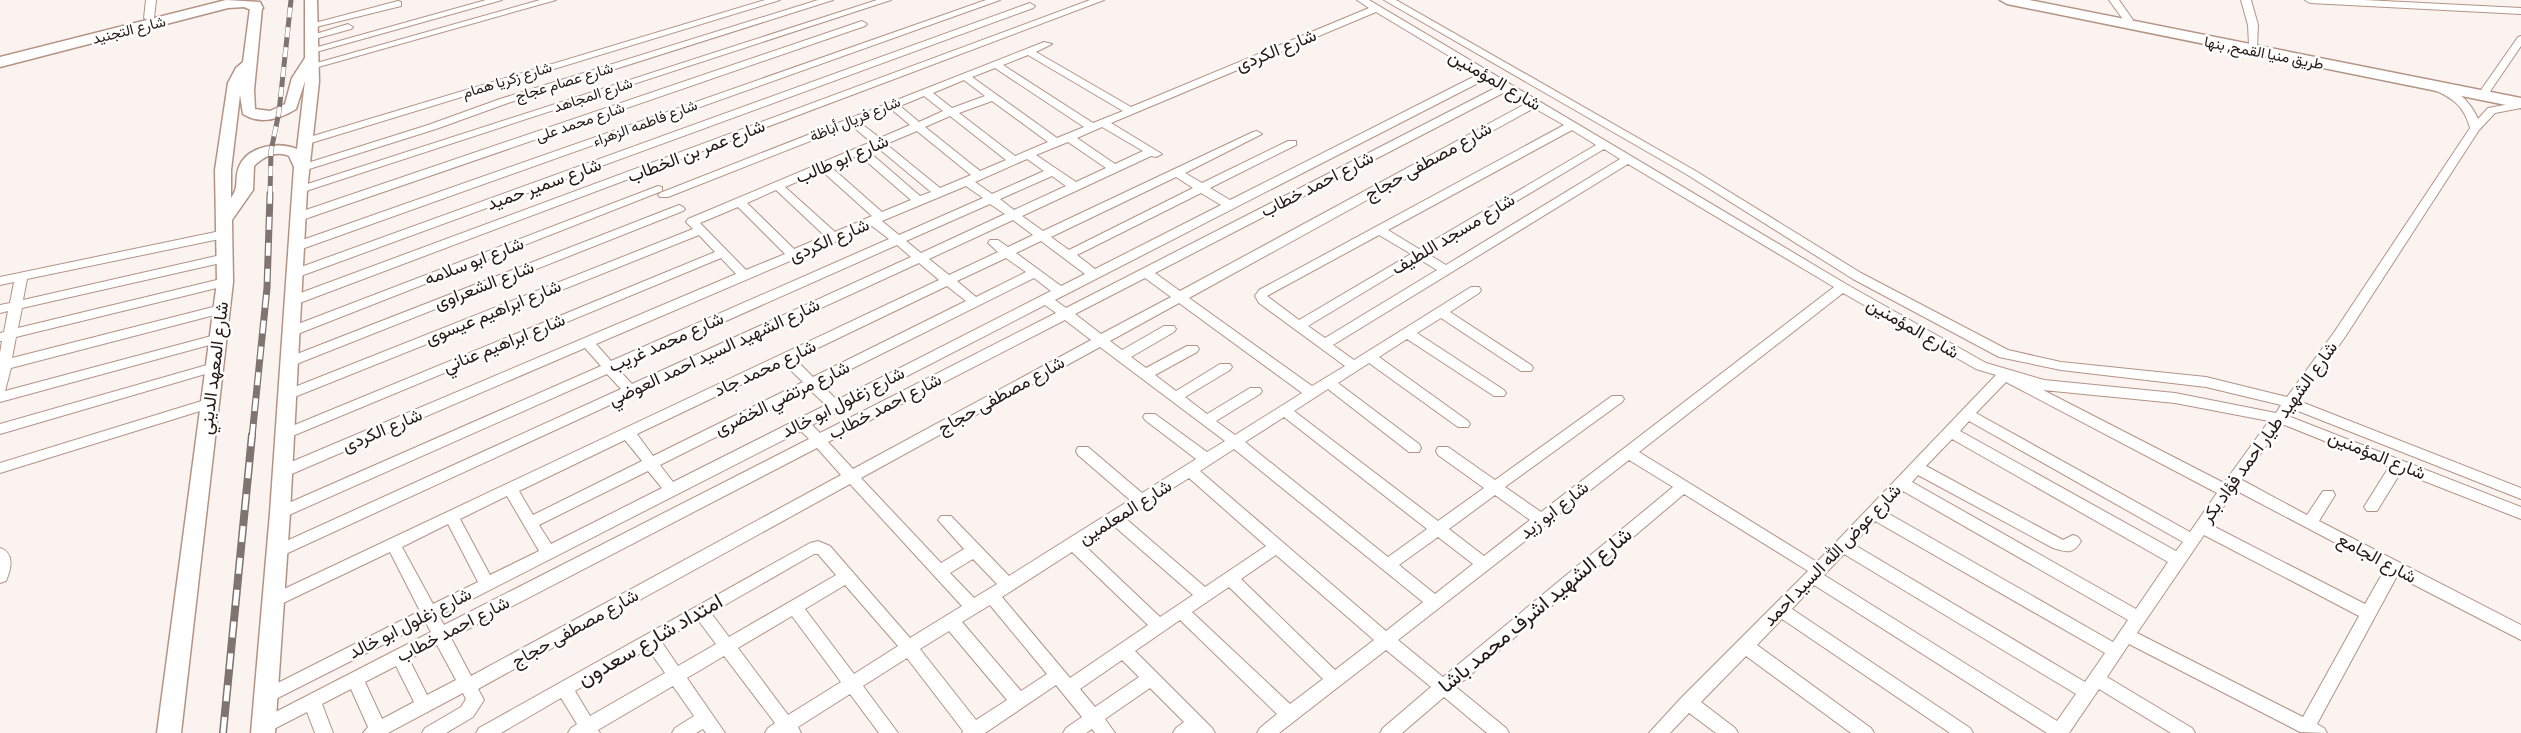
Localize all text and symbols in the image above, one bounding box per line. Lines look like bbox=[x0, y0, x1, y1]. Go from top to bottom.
street label: شارع التجنيد bbox=[90, 11, 168, 50]
street label: شارع الكردى bbox=[1232, 23, 1320, 77]
street label: طريق منيا القمح, بنها bbox=[2202, 32, 2326, 75]
street label: شارع المؤمنين bbox=[1444, 44, 1546, 116]
street label: شارع زكريا همام bbox=[460, 57, 555, 104]
street label: شارع عصام عجاج bbox=[513, 58, 616, 107]
street label: شارع المجاهد bbox=[551, 73, 636, 118]
street label: شارع فريال أباظة bbox=[807, 92, 904, 147]
street label: شارع فاطمه الزهراء bbox=[590, 95, 701, 152]
street label: شارع محمد على bbox=[533, 97, 628, 148]
street label: شارع عمر بن الخطاب bbox=[624, 114, 768, 188]
street label: شارع مصطفى حجاج bbox=[1360, 116, 1496, 206]
street label: شارع ابو طالب bbox=[792, 129, 892, 189]
street label: شارع احمد خطاب bbox=[1256, 145, 1378, 223]
street label: شارع سمير حميد bbox=[483, 152, 605, 216]
street label: شارع مسجد اللطيف bbox=[1387, 188, 1519, 280]
street label: شارع الكردى bbox=[785, 212, 873, 268]
street label: شارع ابو سلامه bbox=[421, 231, 527, 291]
street label: شارع الشعراوى bbox=[431, 255, 537, 315]
street label: شارع ابراهيم عيسوى bbox=[421, 274, 565, 350]
street label: شارع الشهيد السيد احمد العوضي bbox=[604, 292, 825, 414]
street label: شارع المؤمنين bbox=[1862, 292, 1964, 364]
street label: شارع المعهد الديني bbox=[194, 300, 237, 436]
street label: شارع محمد غريب bbox=[605, 306, 727, 378]
street label: شارع ابراهيم عناني bbox=[439, 308, 570, 381]
street label: شارع محمد جاد bbox=[710, 334, 820, 402]
street label: شارع الشهيد طيار احمد فؤاد بكر bbox=[2194, 336, 2343, 528]
street label: شارع مصطفى حجاج bbox=[933, 350, 1069, 440]
street label: شارع مرتضي الخضرى bbox=[710, 355, 855, 444]
street label: شارع زغلول ابو خالد bbox=[777, 361, 909, 443]
street label: شارع احمد خطاب bbox=[824, 367, 946, 445]
street label: شارع الكردى bbox=[338, 402, 426, 458]
street label: شارع المؤمنين bbox=[2325, 425, 2429, 485]
street label: شارع المعلمين bbox=[1074, 474, 1176, 550]
street label: شارع ابو زيد bbox=[1514, 475, 1594, 545]
street label: شارع عوض الله السيد احمد bbox=[1758, 479, 1906, 631]
street label: شارع الشهيد اشرف محمد باشا bbox=[1432, 521, 1638, 699]
street label: شارع الجامع bbox=[2333, 527, 2421, 589]
street label: شارع زغلول ابو خالد bbox=[344, 582, 476, 664]
street label: شارع مصطفى حجاج bbox=[507, 583, 643, 673]
street label: امتداد شارع سعدون bbox=[572, 587, 728, 693]
street label: شارع احمد خطاب bbox=[392, 590, 514, 668]

